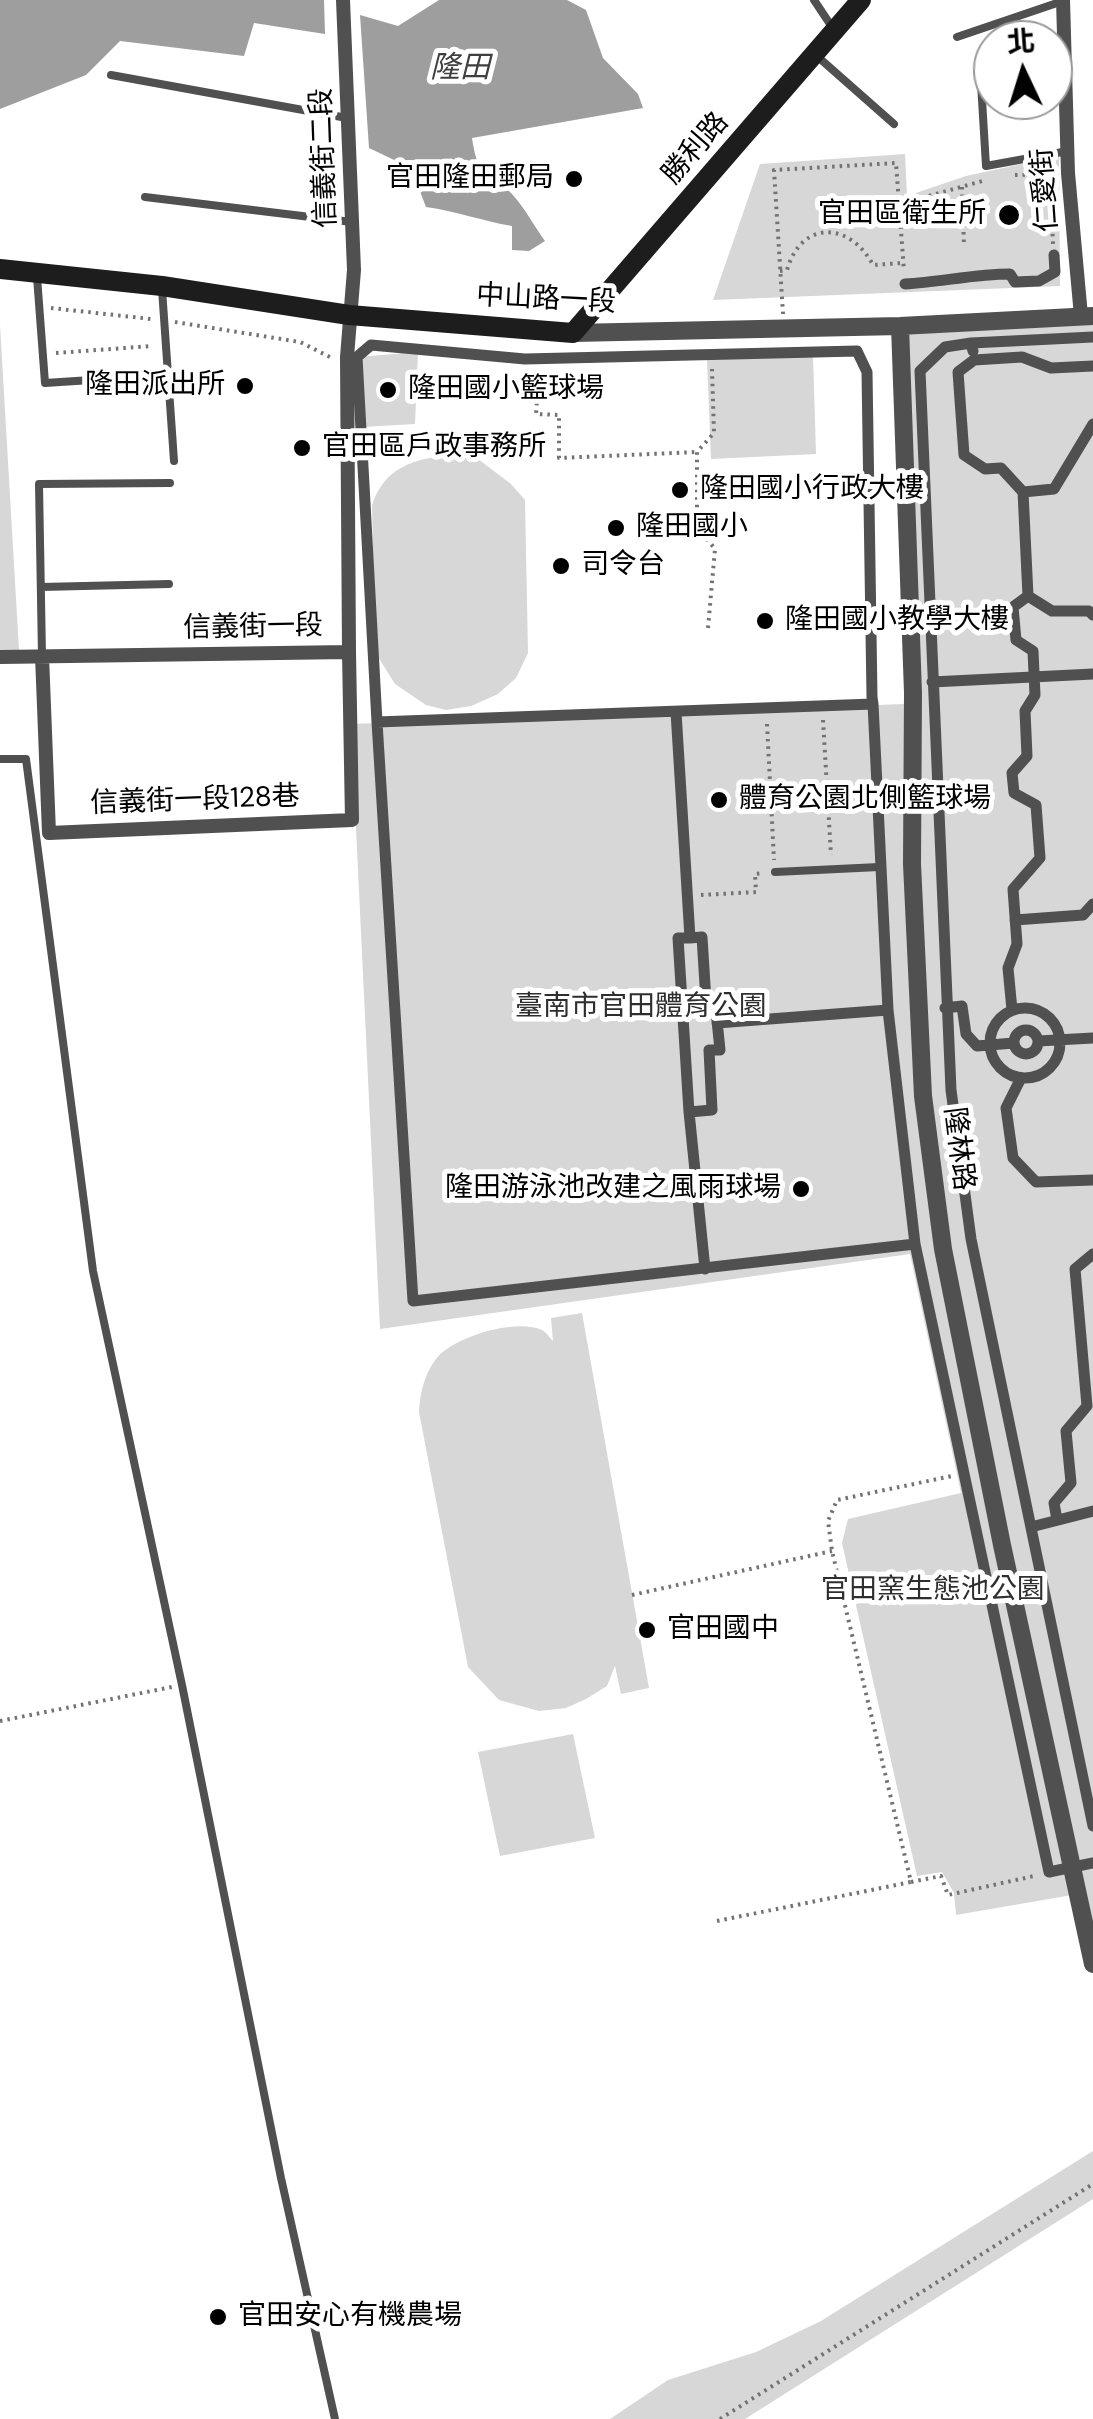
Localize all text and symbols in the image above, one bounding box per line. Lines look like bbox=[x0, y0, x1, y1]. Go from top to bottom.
north arrow bbox=[973, 20, 1073, 120]
text: 北 bbox=[1006, 22, 1036, 61]
water label: 隆田 bbox=[430, 51, 490, 87]
street label: 信義街二段 bbox=[306, 87, 344, 229]
street label: 勝利路 bbox=[656, 106, 736, 192]
street label: 仁愛街 bbox=[1026, 147, 1066, 233]
place label: 官田隆田郵局 bbox=[386, 162, 554, 196]
marker: 官田隆田郵局 bbox=[563, 168, 585, 190]
place label: 官田區衛生所 bbox=[818, 198, 986, 232]
marker: 官田區衛生所 bbox=[996, 202, 1022, 228]
street label: 中山路一段 bbox=[475, 280, 617, 320]
place label: 隆田派出所 bbox=[85, 369, 225, 403]
place label: 隆田國小籃球場 bbox=[408, 373, 604, 407]
marker: 隆田派出所 bbox=[234, 375, 256, 397]
marker: 隆田國小籃球場 bbox=[377, 379, 399, 401]
place label: 官田區戶政事務所 bbox=[322, 431, 546, 465]
marker: 官田區戶政事務所 bbox=[291, 437, 313, 459]
place label: 隆田國小行政大樓 bbox=[700, 473, 924, 507]
marker: 隆田國小行政大樓 bbox=[669, 479, 691, 501]
place label: 隆田國小 bbox=[636, 511, 748, 545]
marker: 隆田國小 bbox=[605, 517, 627, 539]
place label: 司令台 bbox=[581, 549, 665, 583]
marker: 司令台 bbox=[550, 555, 572, 577]
place label: 隆田國小教學大樓 bbox=[785, 604, 1009, 638]
street label: 信義街一段 bbox=[183, 610, 323, 646]
marker: 隆田國小教學大樓 bbox=[754, 610, 776, 632]
street label: 信義街一段128巷 bbox=[90, 781, 300, 821]
place label: 體育公園北側籃球場 bbox=[739, 783, 991, 817]
marker: 體育公園北側籃球場 bbox=[708, 789, 730, 811]
park label: 臺南市官田體育公園 bbox=[515, 991, 767, 1025]
street label: 隆林路 bbox=[936, 1105, 980, 1193]
place label: 隆田游泳池改建之風雨球場 bbox=[445, 1172, 781, 1206]
marker: 隆田游泳池改建之風雨球場 bbox=[790, 1178, 812, 1200]
park label: 官田窯生態池公園 bbox=[821, 1574, 1045, 1608]
place label: 官田國中 bbox=[667, 1613, 779, 1647]
marker: 官田國中 bbox=[636, 1619, 658, 1641]
place label: 官田安心有機農場 bbox=[238, 2300, 462, 2334]
marker: 官田安心有機農場 bbox=[207, 2306, 229, 2328]

